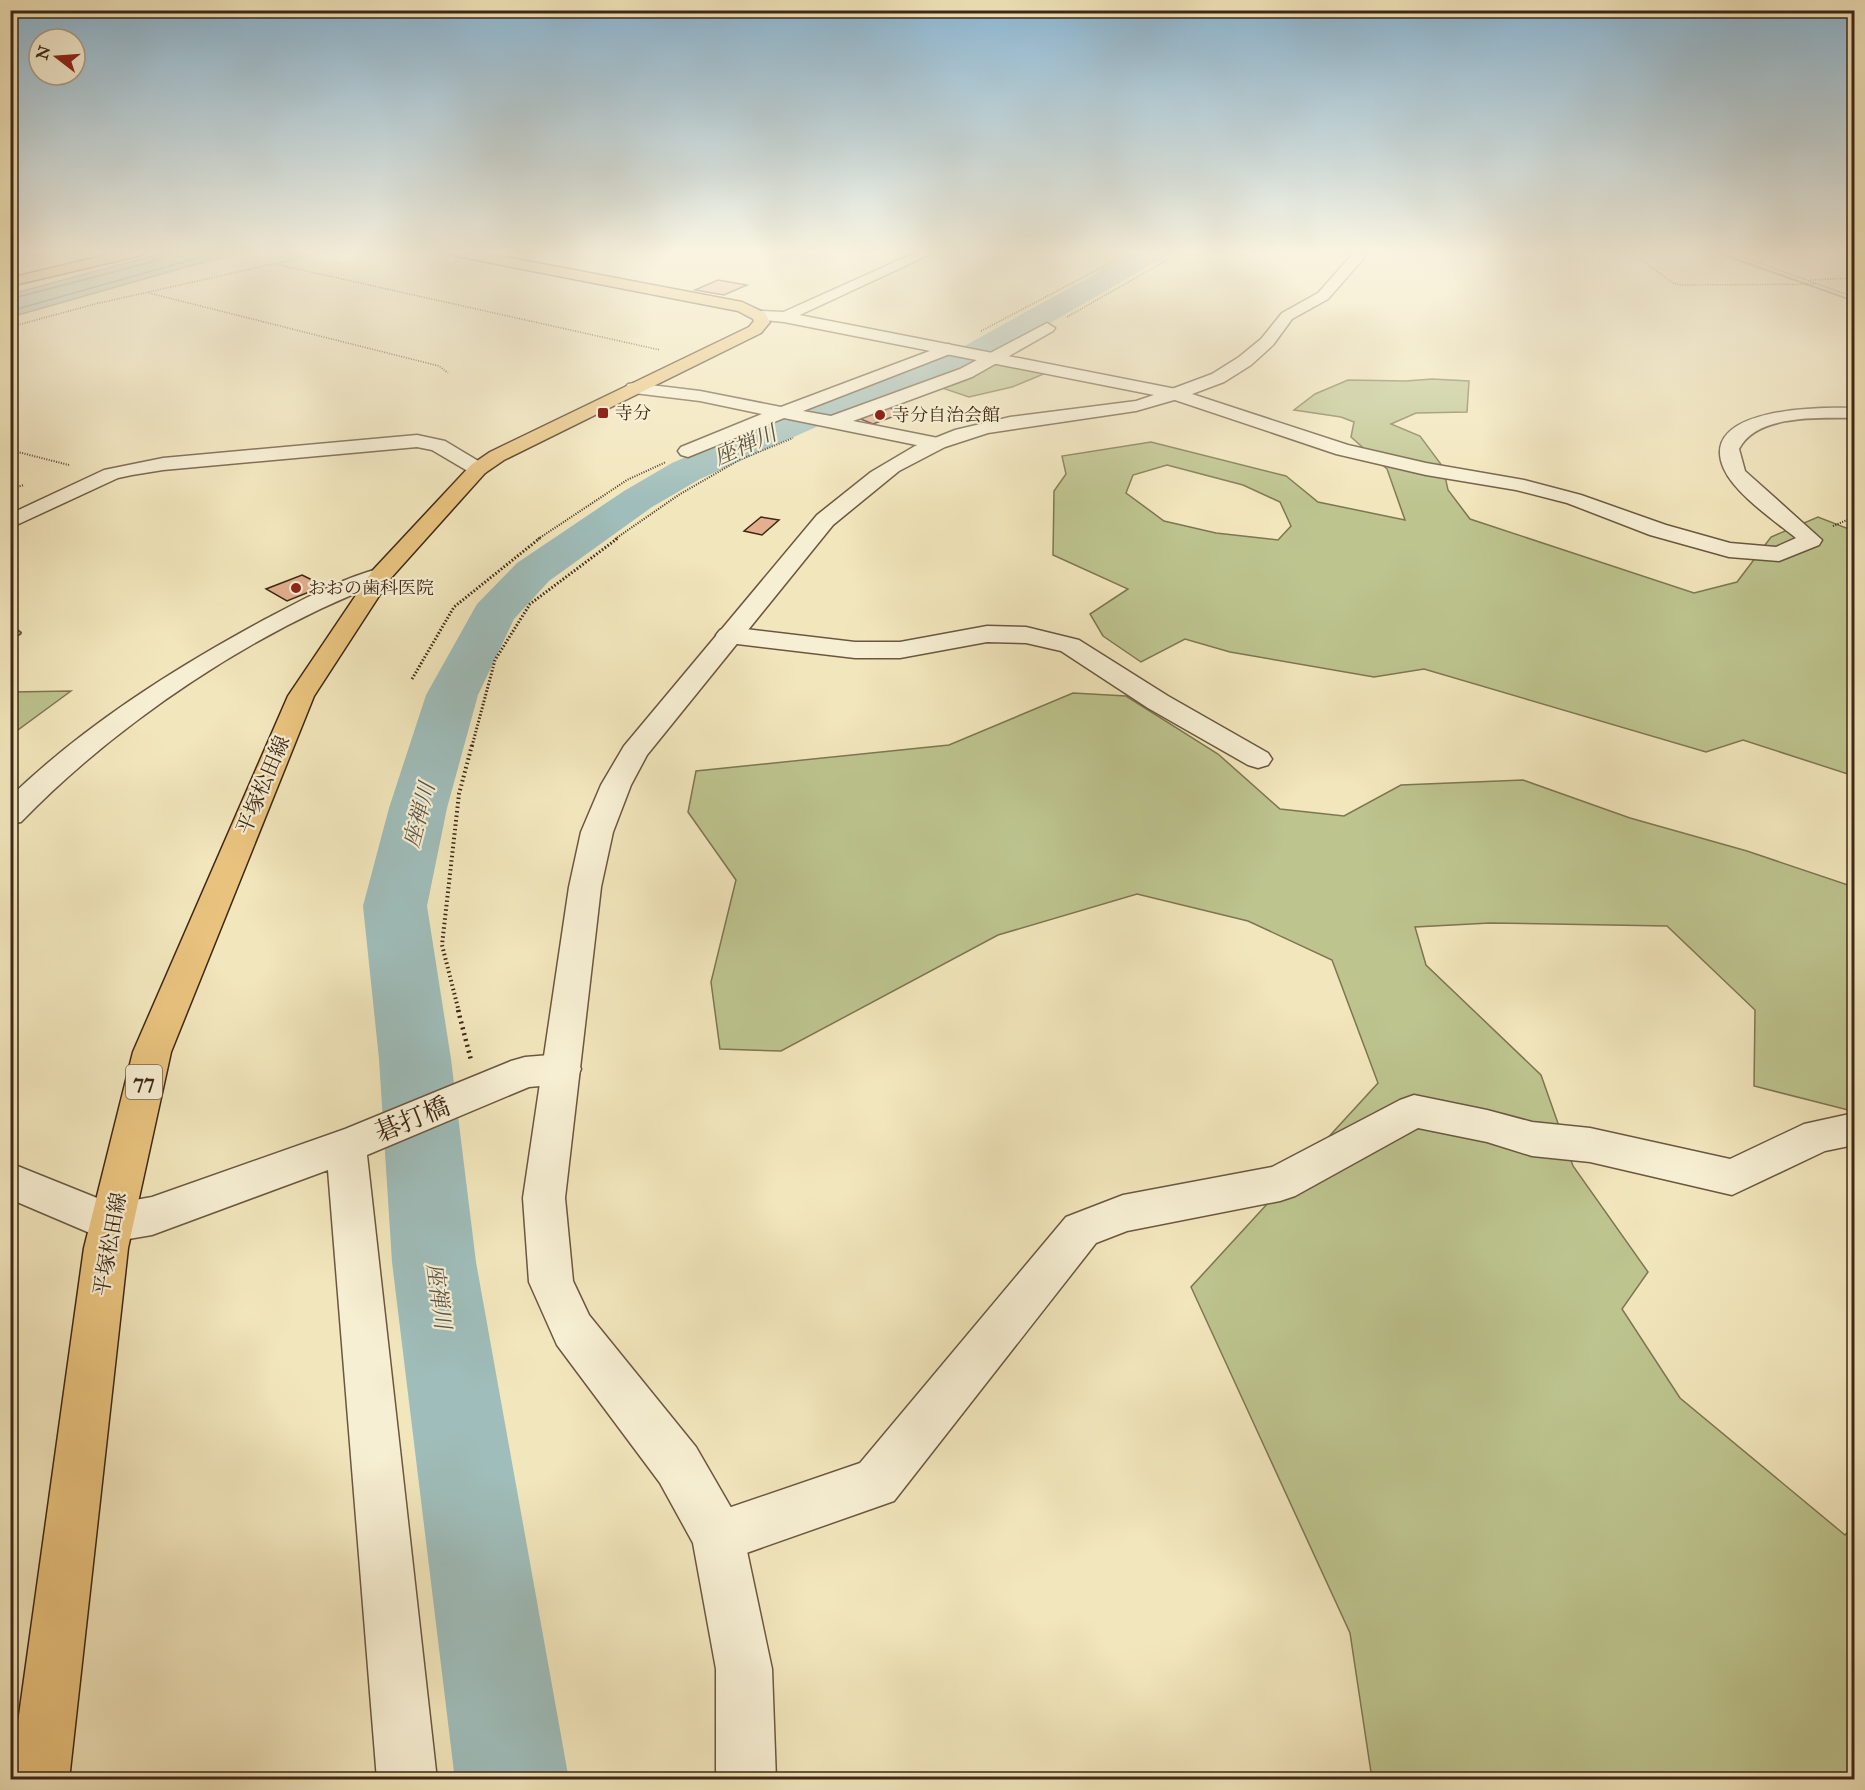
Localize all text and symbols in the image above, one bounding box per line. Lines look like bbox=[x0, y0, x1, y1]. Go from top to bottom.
north arrow bbox=[27, 27, 87, 87]
text: N bbox=[32, 43, 54, 62]
place label: 寺分 bbox=[615, 402, 651, 424]
place label: 寺分自治会館 bbox=[892, 404, 1000, 426]
marker: 寺分 bbox=[596, 406, 610, 420]
marker: 寺分自治会館 bbox=[873, 408, 887, 422]
water label: 座禅川 bbox=[709, 418, 782, 471]
place label: おおの歯科医院 bbox=[308, 577, 434, 599]
marker: おおの歯科医院 bbox=[289, 581, 303, 595]
street label: 平塚松田線 bbox=[231, 732, 295, 838]
water label: 座禅川 bbox=[397, 778, 441, 850]
road number: 77 bbox=[126, 1065, 162, 1099]
street label: 碁打橋 bbox=[370, 1090, 454, 1148]
street label: 平塚松田線 bbox=[88, 1190, 132, 1298]
water label: 座禅川 bbox=[421, 1261, 457, 1333]

